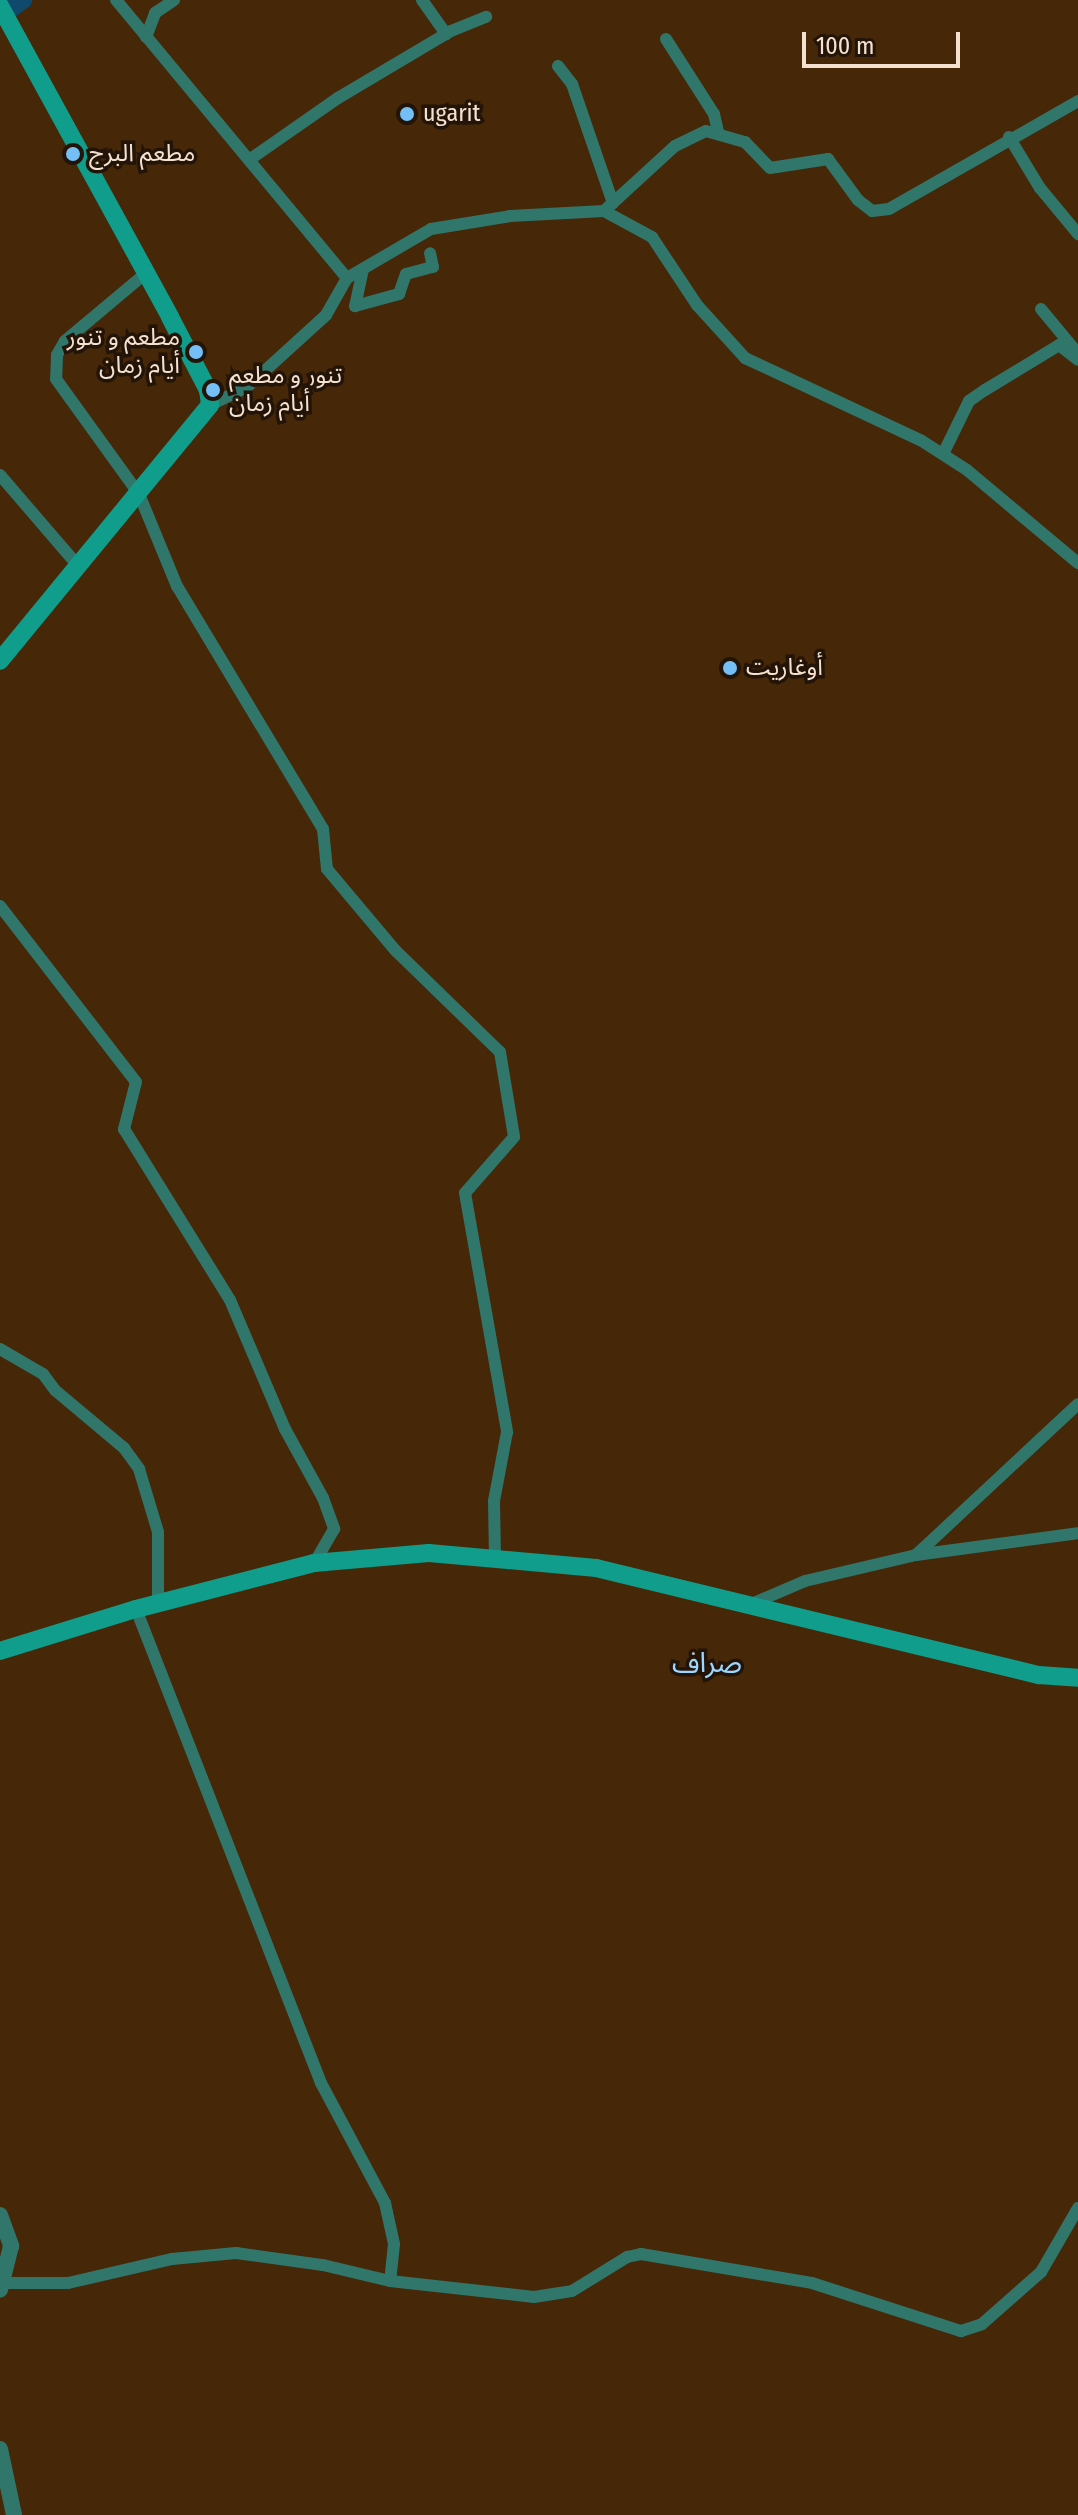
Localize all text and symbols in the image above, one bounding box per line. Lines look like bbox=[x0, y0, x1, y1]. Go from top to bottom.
scale bar bbox=[806, 16, 964, 66]
text: 100 m bbox=[816, 32, 874, 60]
place label: ugarit bbox=[423, 100, 480, 128]
marker: ugarit bbox=[398, 105, 416, 123]
place label: مطعم البرج bbox=[89, 140, 195, 168]
marker: مطعم البرج bbox=[64, 145, 82, 163]
place label: مطعم و تنور أيام زمان bbox=[67, 324, 180, 380]
marker: مطعم و تنور أيام زمان bbox=[187, 343, 205, 361]
place label: تنور و مطعم أيام زمان bbox=[229, 362, 342, 418]
marker: تنور و مطعم أيام زمان bbox=[204, 381, 222, 399]
place label: أوغاريت bbox=[746, 654, 823, 682]
marker: أوغاريت bbox=[721, 659, 739, 677]
district label: صراف bbox=[672, 1646, 742, 1680]

